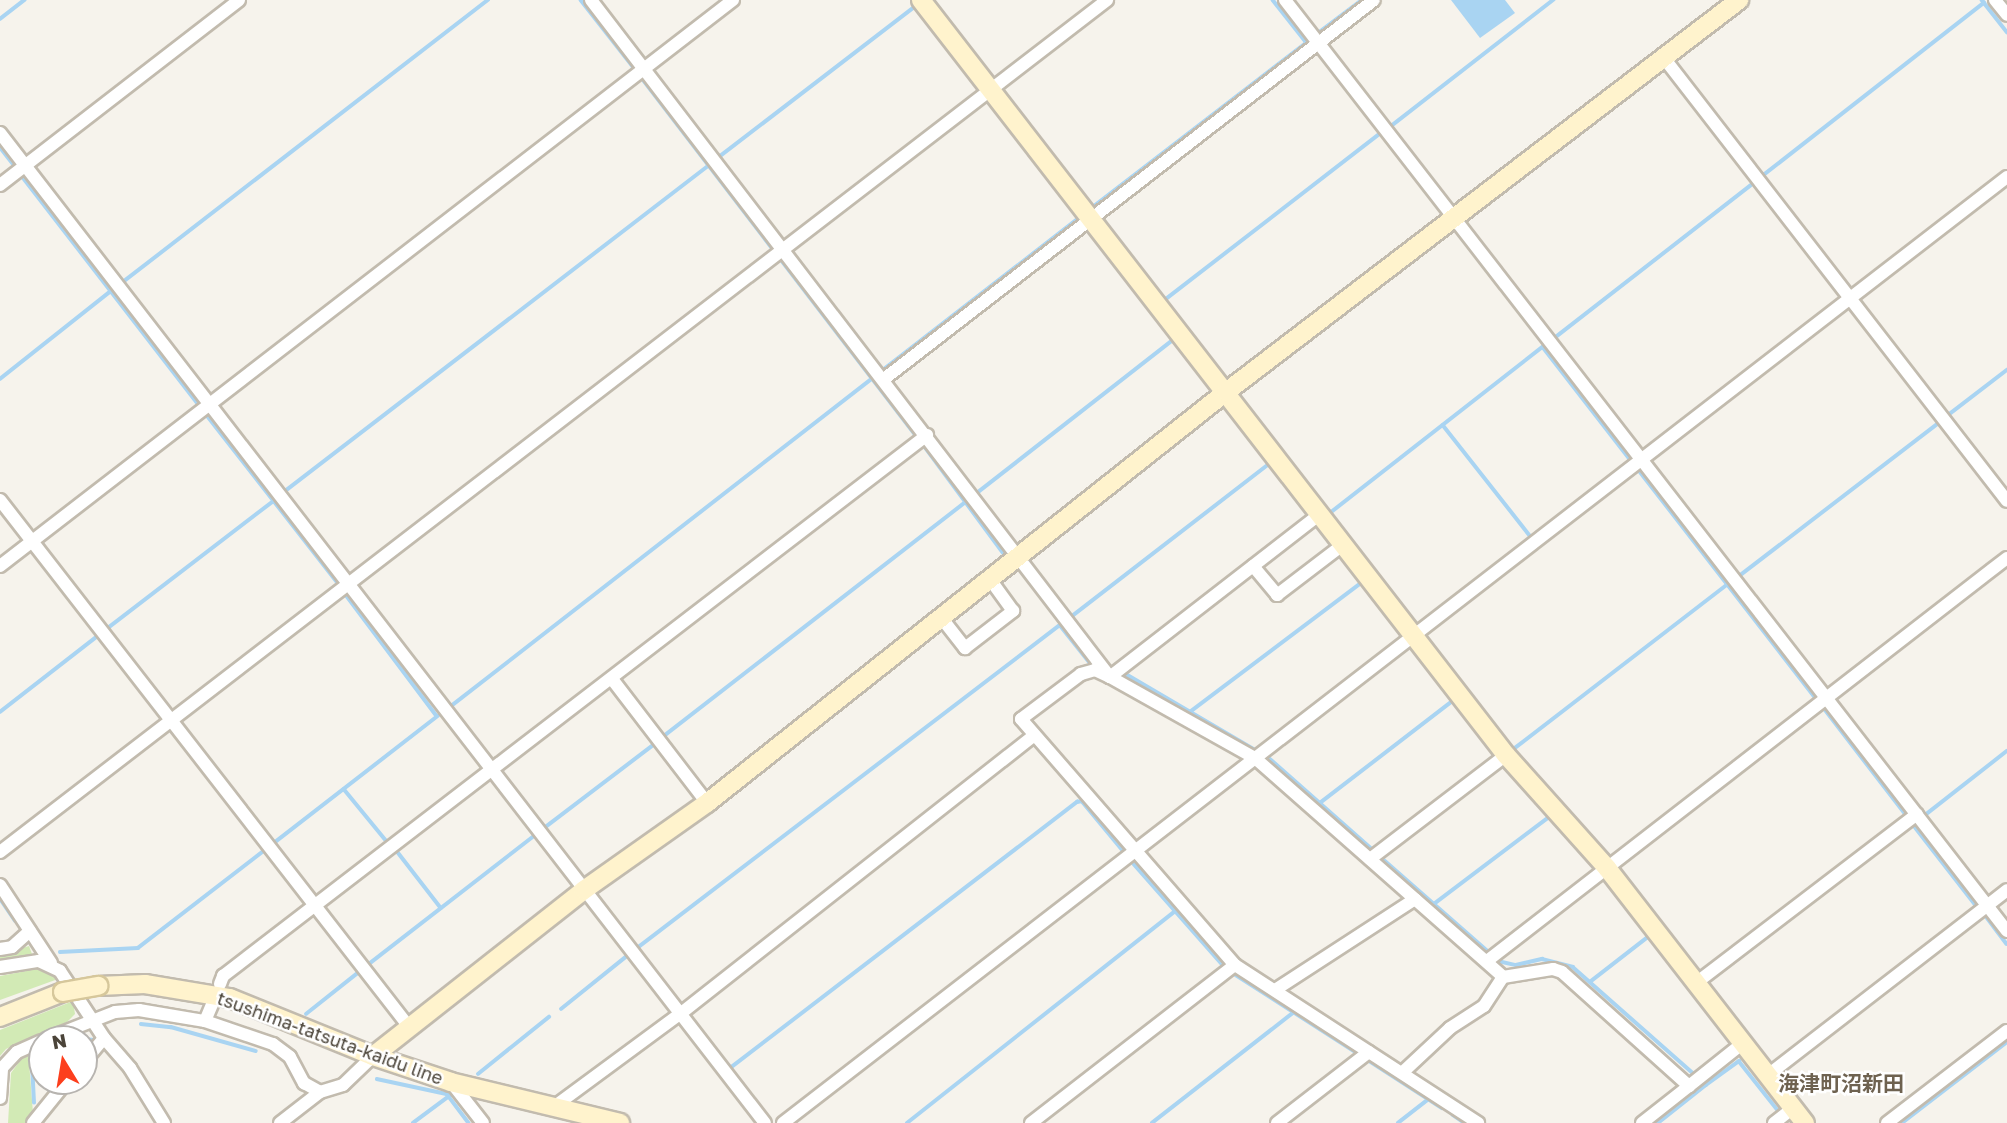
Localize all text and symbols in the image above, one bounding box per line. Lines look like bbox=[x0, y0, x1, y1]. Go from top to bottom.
street label: tsushima-tatsuta-kaidu line bbox=[214, 987, 446, 1089]
north arrow bbox=[28, 1025, 98, 1095]
text: N bbox=[50, 1028, 69, 1054]
district label: 海津町沼新田 bbox=[1778, 1070, 1904, 1096]

